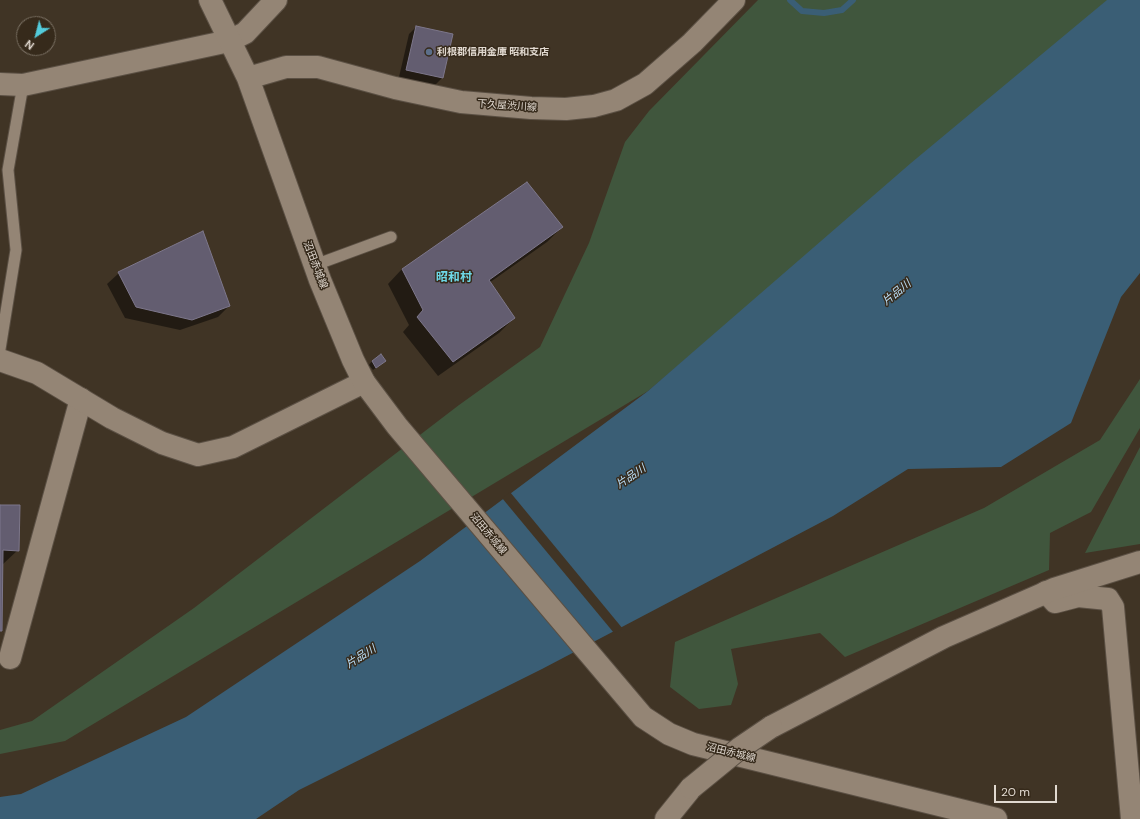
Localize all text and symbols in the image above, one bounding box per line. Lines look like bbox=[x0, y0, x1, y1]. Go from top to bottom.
north arrow bbox=[16, 16, 56, 56]
text: N bbox=[22, 37, 37, 53]
place label: 利根郡信用金庫 昭和支店 bbox=[437, 46, 549, 58]
marker: 利根郡信用金庫 昭和支店 bbox=[424, 47, 434, 57]
street label: 下久屋渋川線 bbox=[477, 98, 537, 114]
street label: 沼田赤城線 bbox=[300, 240, 330, 290]
district label: 昭和村 bbox=[436, 271, 472, 285]
water label: 片品川 bbox=[880, 277, 914, 309]
water label: 片品川 bbox=[614, 462, 648, 492]
street label: 沼田赤城線 bbox=[467, 511, 509, 557]
water label: 片品川 bbox=[344, 643, 378, 671]
street label: 沼田赤城線 bbox=[705, 741, 757, 765]
scale bar bbox=[996, 777, 1059, 803]
text: 20 m bbox=[1001, 784, 1030, 800]

